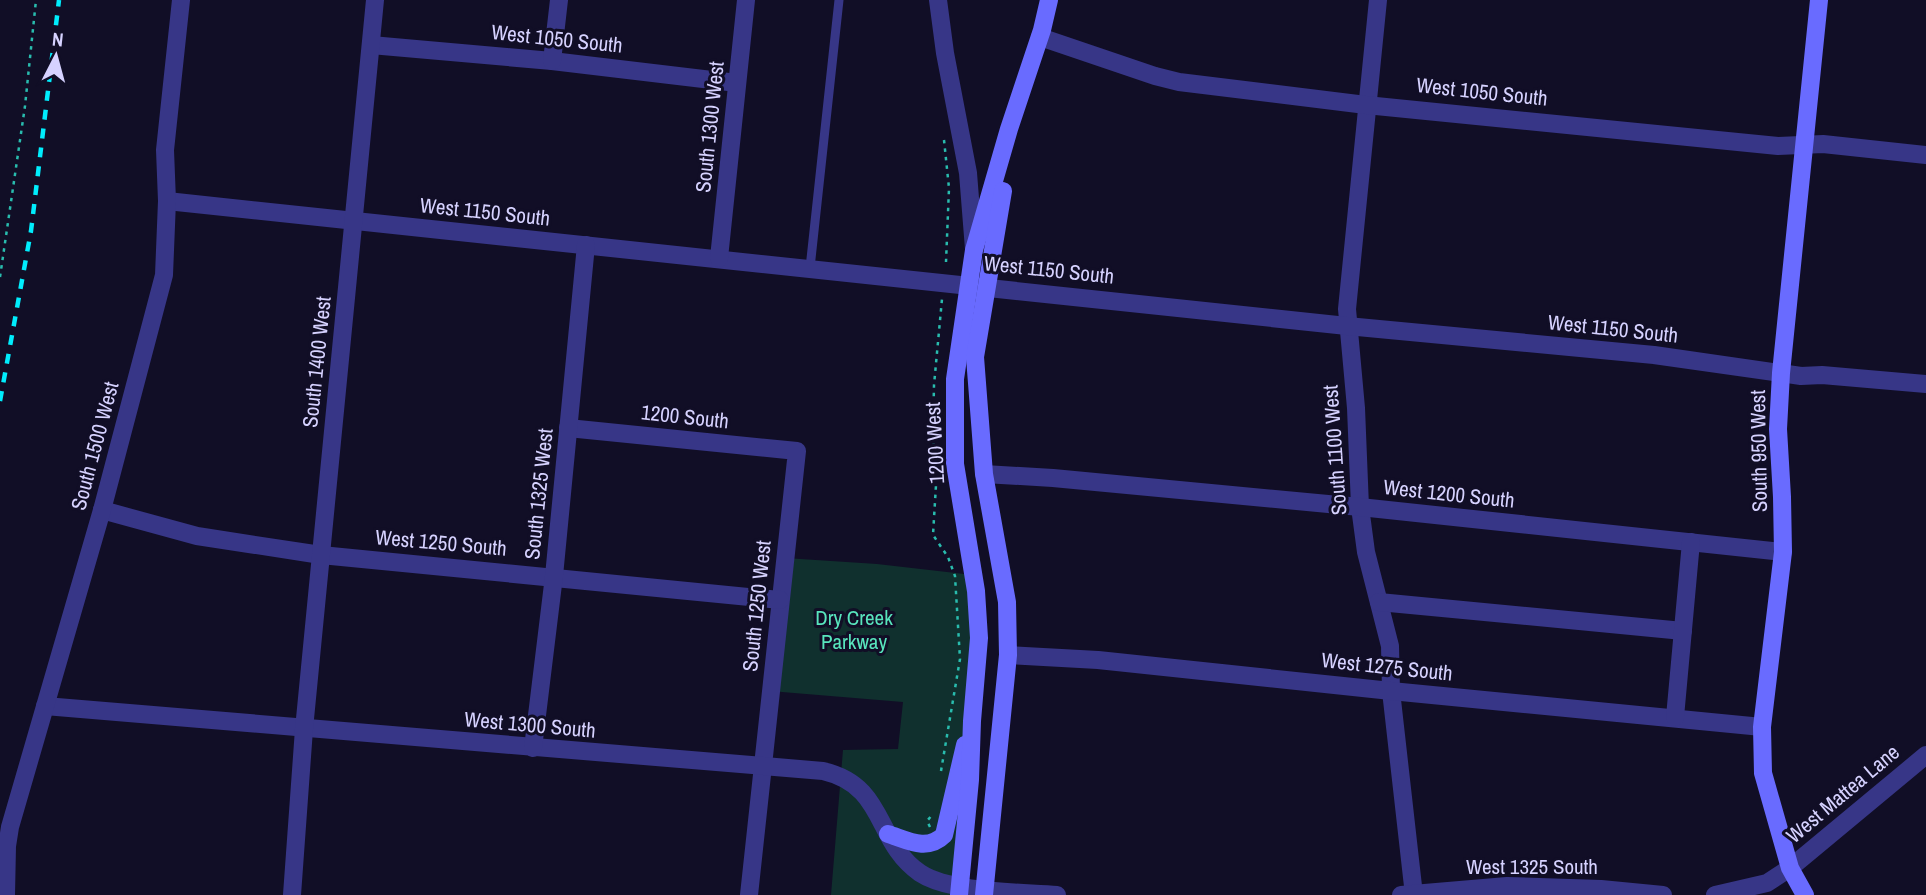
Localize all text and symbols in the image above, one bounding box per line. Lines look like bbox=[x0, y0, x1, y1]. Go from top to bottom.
street label: West 1050 South bbox=[490, 17, 624, 60]
north arrow bbox=[21, 21, 91, 91]
text: N bbox=[51, 26, 65, 53]
street label: South 1300 West bbox=[688, 60, 731, 194]
street label: West 1050 South bbox=[1415, 70, 1549, 113]
street label: West 1150 South bbox=[419, 190, 551, 233]
street label: West 1150 South bbox=[983, 248, 1115, 291]
street label: South 1400 West bbox=[295, 295, 338, 429]
street label: West 1150 South bbox=[1547, 307, 1679, 350]
street label: South 1500 West bbox=[63, 378, 126, 513]
street label: South 1100 West bbox=[1315, 384, 1354, 516]
street label: South 950 West bbox=[1743, 389, 1774, 512]
street label: 1200 South bbox=[640, 397, 730, 436]
street label: 1200 West bbox=[918, 401, 951, 485]
street label: South 1325 West bbox=[517, 427, 560, 561]
street label: West 1200 South bbox=[1382, 472, 1516, 515]
street label: West 1250 South bbox=[374, 522, 508, 563]
street label: South 1250 West bbox=[735, 539, 778, 673]
park label: Dry Creek Parkway bbox=[815, 603, 893, 656]
street label: West 1275 South bbox=[1320, 645, 1454, 688]
street label: West 1300 South bbox=[463, 704, 597, 745]
street label: West Mattea Lane bbox=[1780, 738, 1905, 850]
street label: West 1325 South bbox=[1466, 852, 1598, 881]

